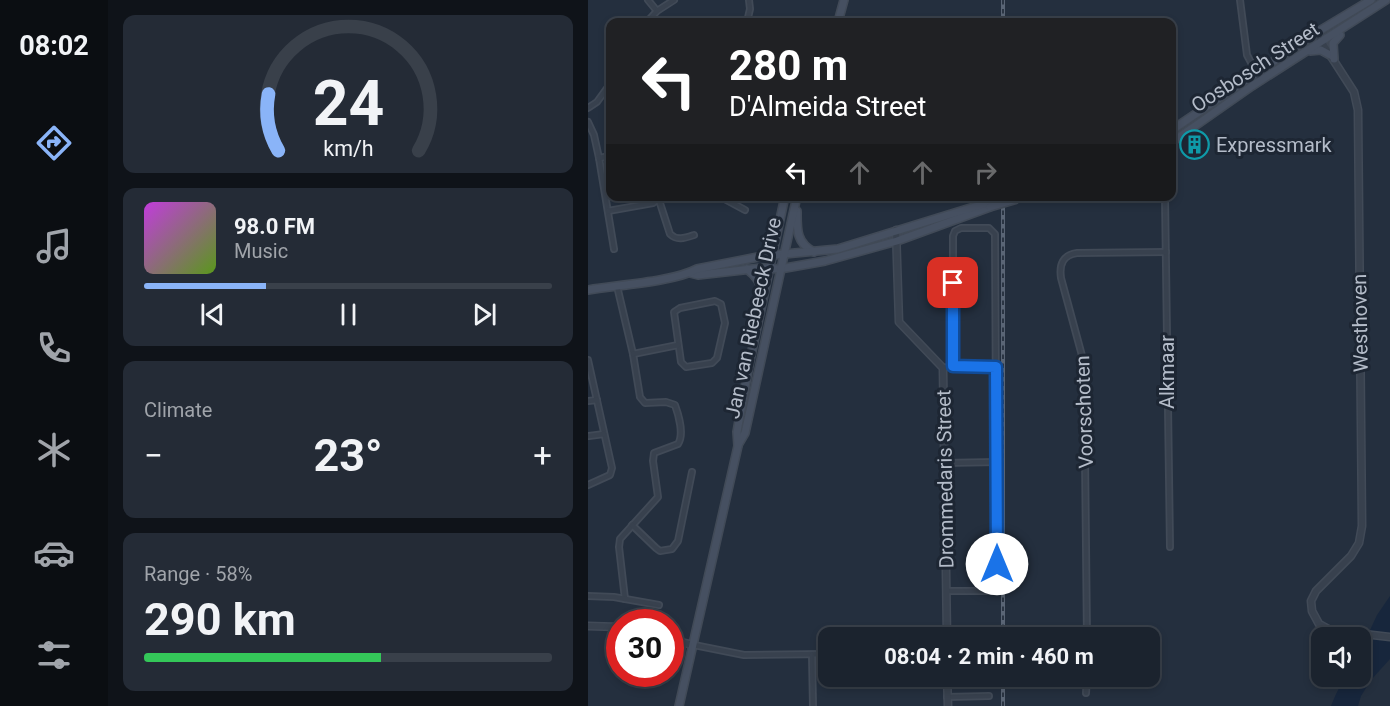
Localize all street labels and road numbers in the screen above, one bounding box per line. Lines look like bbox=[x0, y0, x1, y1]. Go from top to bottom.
street label: Oosbosch Street bbox=[1187, 17, 1323, 117]
street label: Jan van Riebeeck Drive bbox=[720, 215, 786, 421]
street label: Westhoven bbox=[1347, 274, 1373, 372]
street label: Alkmaar bbox=[1155, 335, 1179, 409]
street label: Voorschoten bbox=[1070, 355, 1098, 469]
street label: Drommedaris Street bbox=[931, 389, 959, 569]

